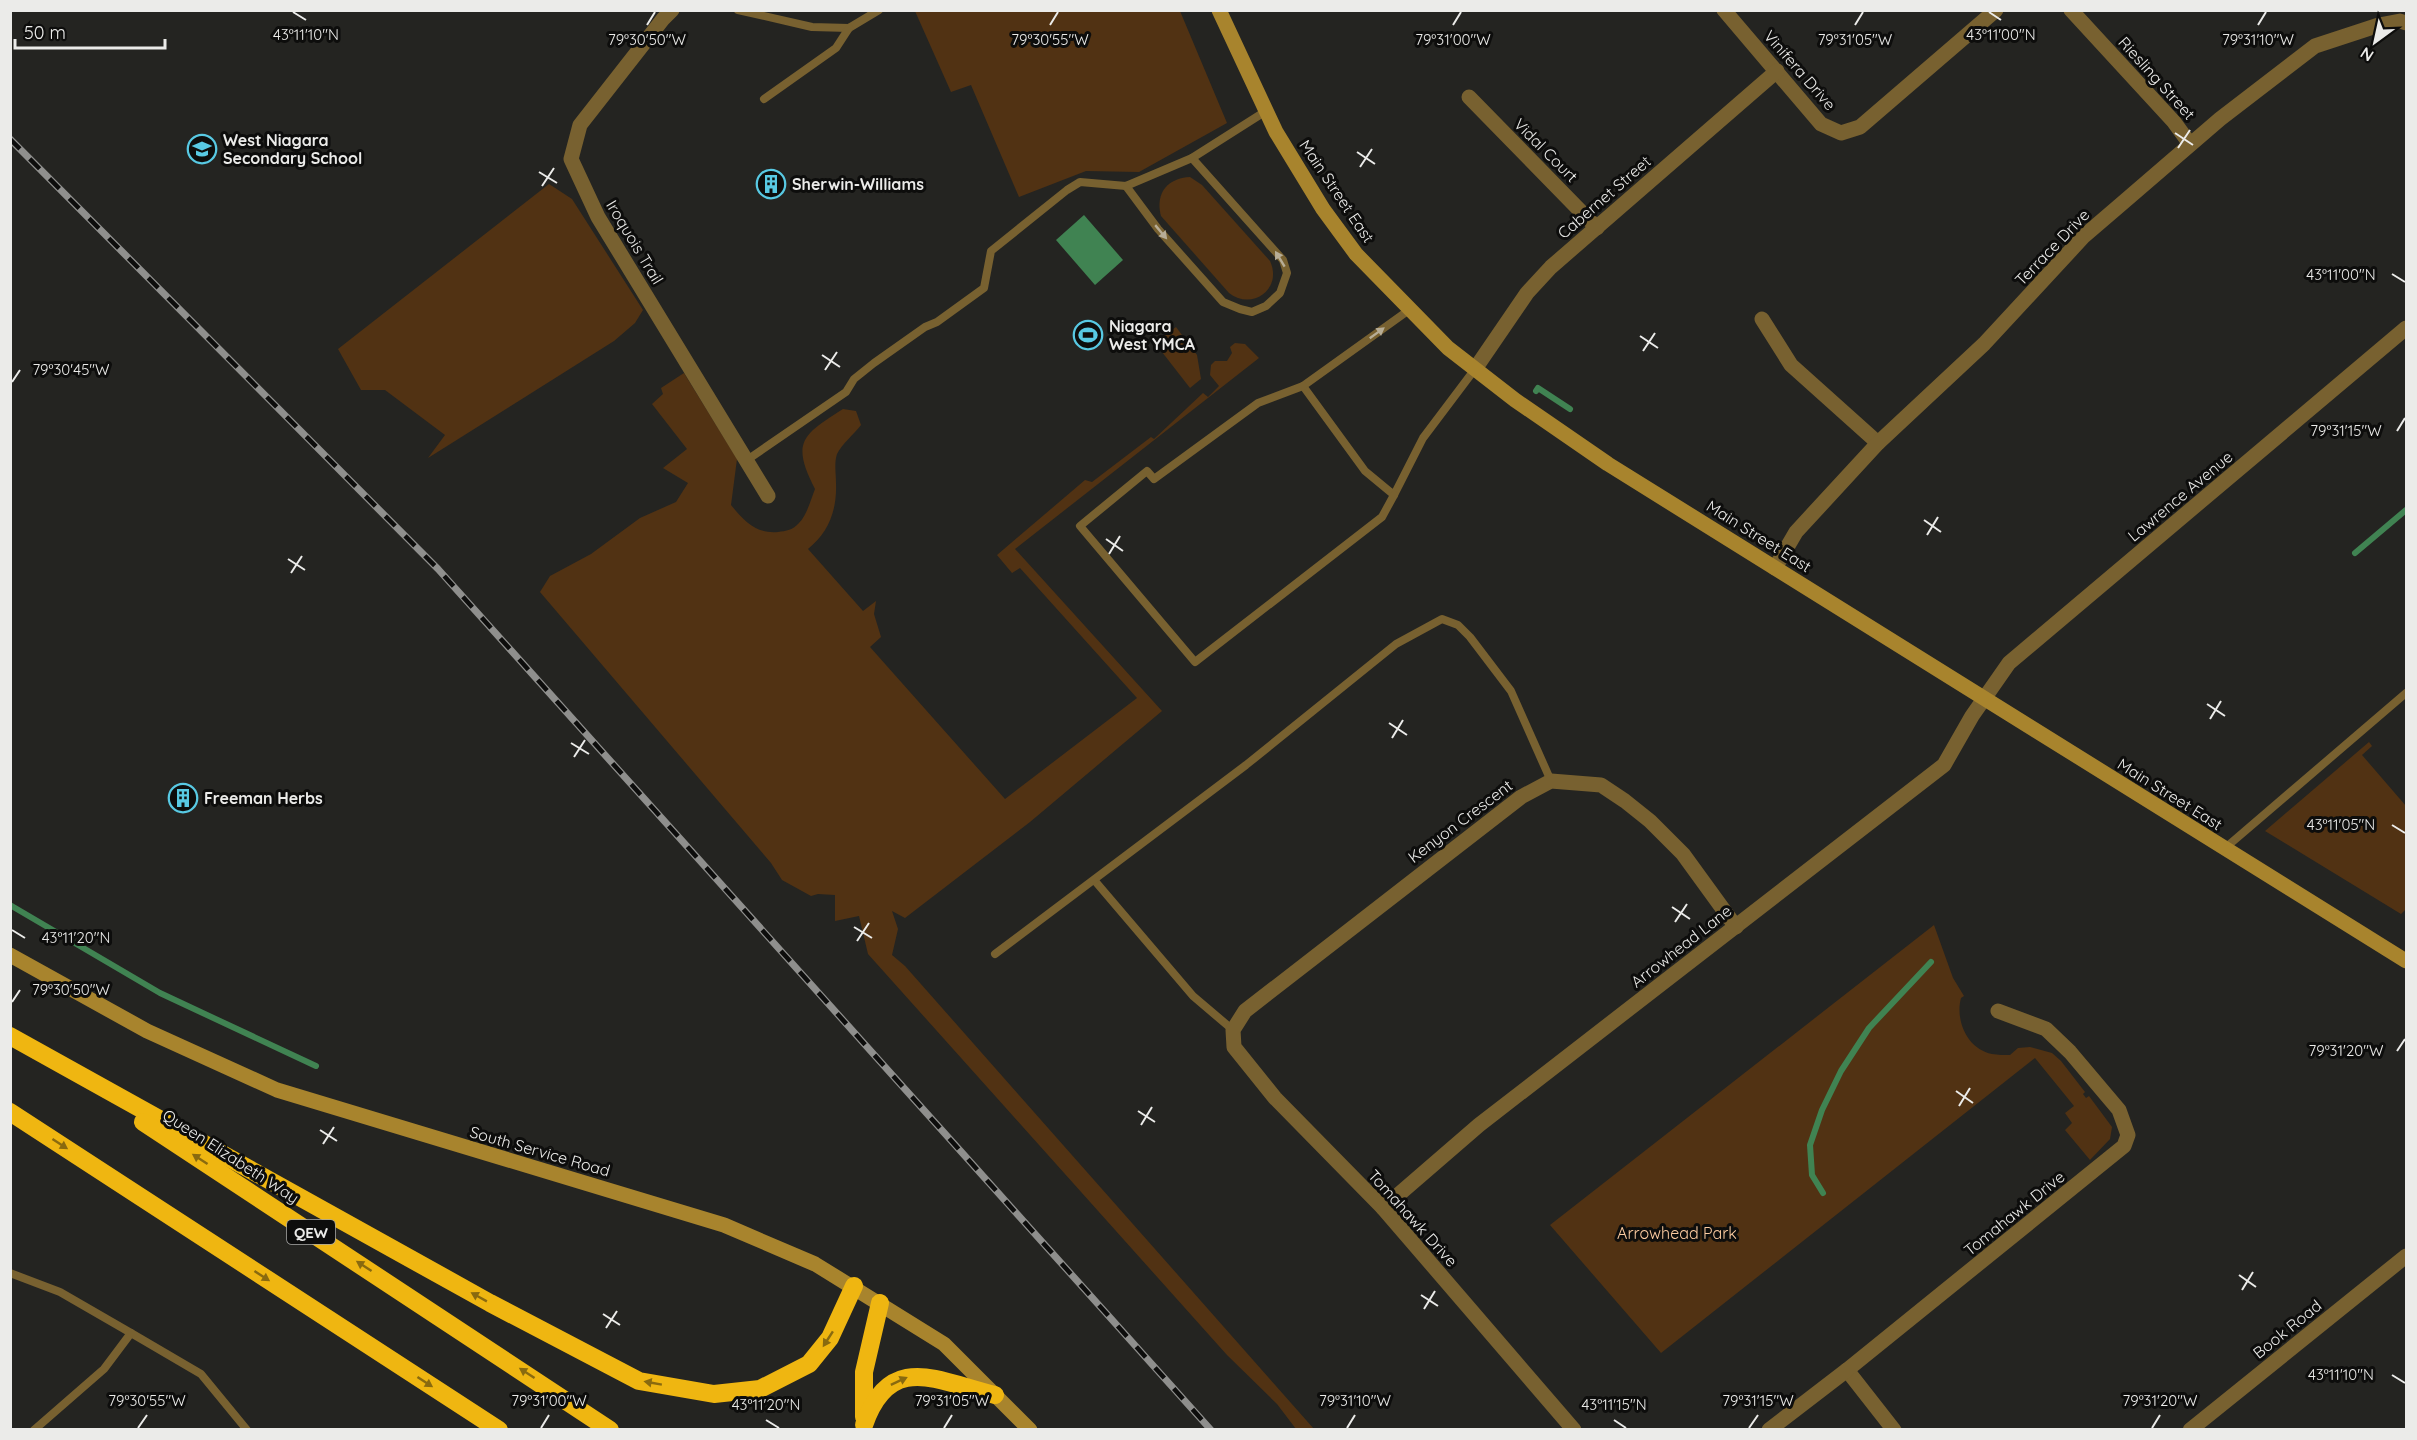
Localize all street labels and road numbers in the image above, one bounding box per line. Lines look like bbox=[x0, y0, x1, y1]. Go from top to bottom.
street label: Vinifera Drive bbox=[1760, 26, 1840, 114]
street label: Riesling Street bbox=[2114, 32, 2200, 124]
street label: Vidal Court bbox=[1510, 114, 1582, 186]
street label: Main Street East bbox=[1295, 136, 1379, 246]
street label: Cabernet Street bbox=[1553, 151, 1655, 243]
street label: Iroquois Trail bbox=[602, 196, 668, 288]
street label: Terrace Drive bbox=[2010, 205, 2094, 289]
street label: Lawrence Avenue bbox=[2124, 446, 2236, 546]
street label: Main Street East bbox=[1703, 496, 1815, 576]
street label: Main Street East bbox=[2114, 754, 2226, 834]
street label: Kenyon Crescent bbox=[1404, 775, 1516, 867]
street label: Arrowhead Lane bbox=[1627, 900, 1735, 992]
street label: Queen Elizabeth Way bbox=[159, 1104, 303, 1208]
street label: South Service Road bbox=[468, 1121, 612, 1181]
street label: Tomahawk Drive bbox=[1364, 1165, 1462, 1271]
street label: Tomahawk Drive bbox=[1960, 1166, 2068, 1260]
road number: QEW bbox=[287, 1220, 335, 1244]
street label: Book Road bbox=[2249, 1295, 2325, 1363]

